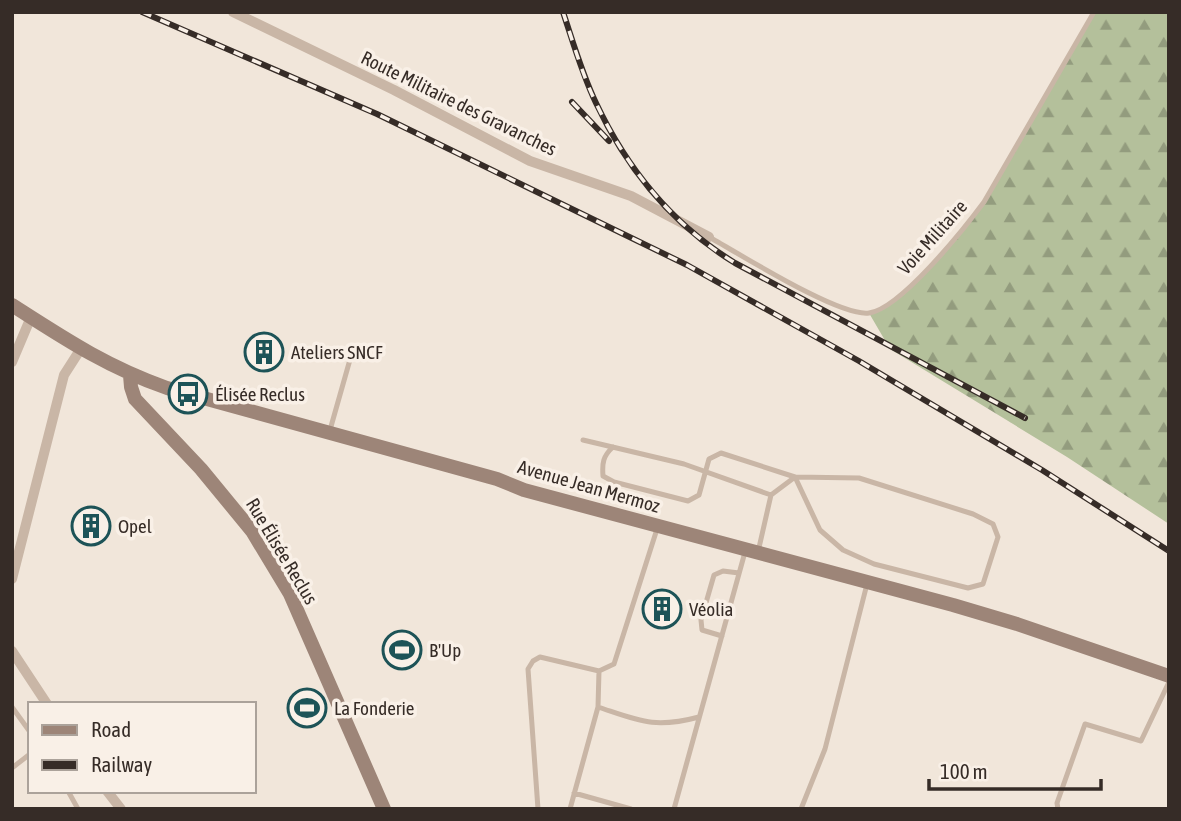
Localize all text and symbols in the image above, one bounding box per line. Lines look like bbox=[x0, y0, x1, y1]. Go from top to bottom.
street label: Route Militaire des Gravanches bbox=[358, 46, 560, 160]
street label: Voie Militaire bbox=[893, 195, 971, 279]
building icon: Ateliers SNCF bbox=[243, 331, 285, 373]
place label: Ateliers SNCF bbox=[291, 341, 383, 363]
bus stop icon: Élisée Reclus bbox=[167, 373, 209, 415]
place label: Élisée Reclus bbox=[215, 383, 305, 405]
street label: Avenue Jean Mermoz bbox=[515, 455, 663, 517]
street label: Rue Élisée Reclus bbox=[242, 494, 322, 608]
building icon: Opel bbox=[70, 505, 112, 547]
place label: Opel bbox=[118, 515, 152, 537]
building icon: Véolia bbox=[641, 588, 683, 630]
place label: Véolia bbox=[689, 598, 733, 620]
sports icon: B'Up bbox=[381, 629, 423, 671]
place label: B'Up bbox=[429, 639, 461, 661]
sports icon: La Fonderie bbox=[286, 687, 328, 729]
place label: La Fonderie bbox=[334, 697, 414, 719]
legend bbox=[28, 702, 256, 793]
text: Road bbox=[91, 717, 131, 741]
scale bar bbox=[929, 748, 1100, 792]
text: Railway bbox=[91, 752, 153, 776]
text: 100 m bbox=[940, 759, 988, 783]

